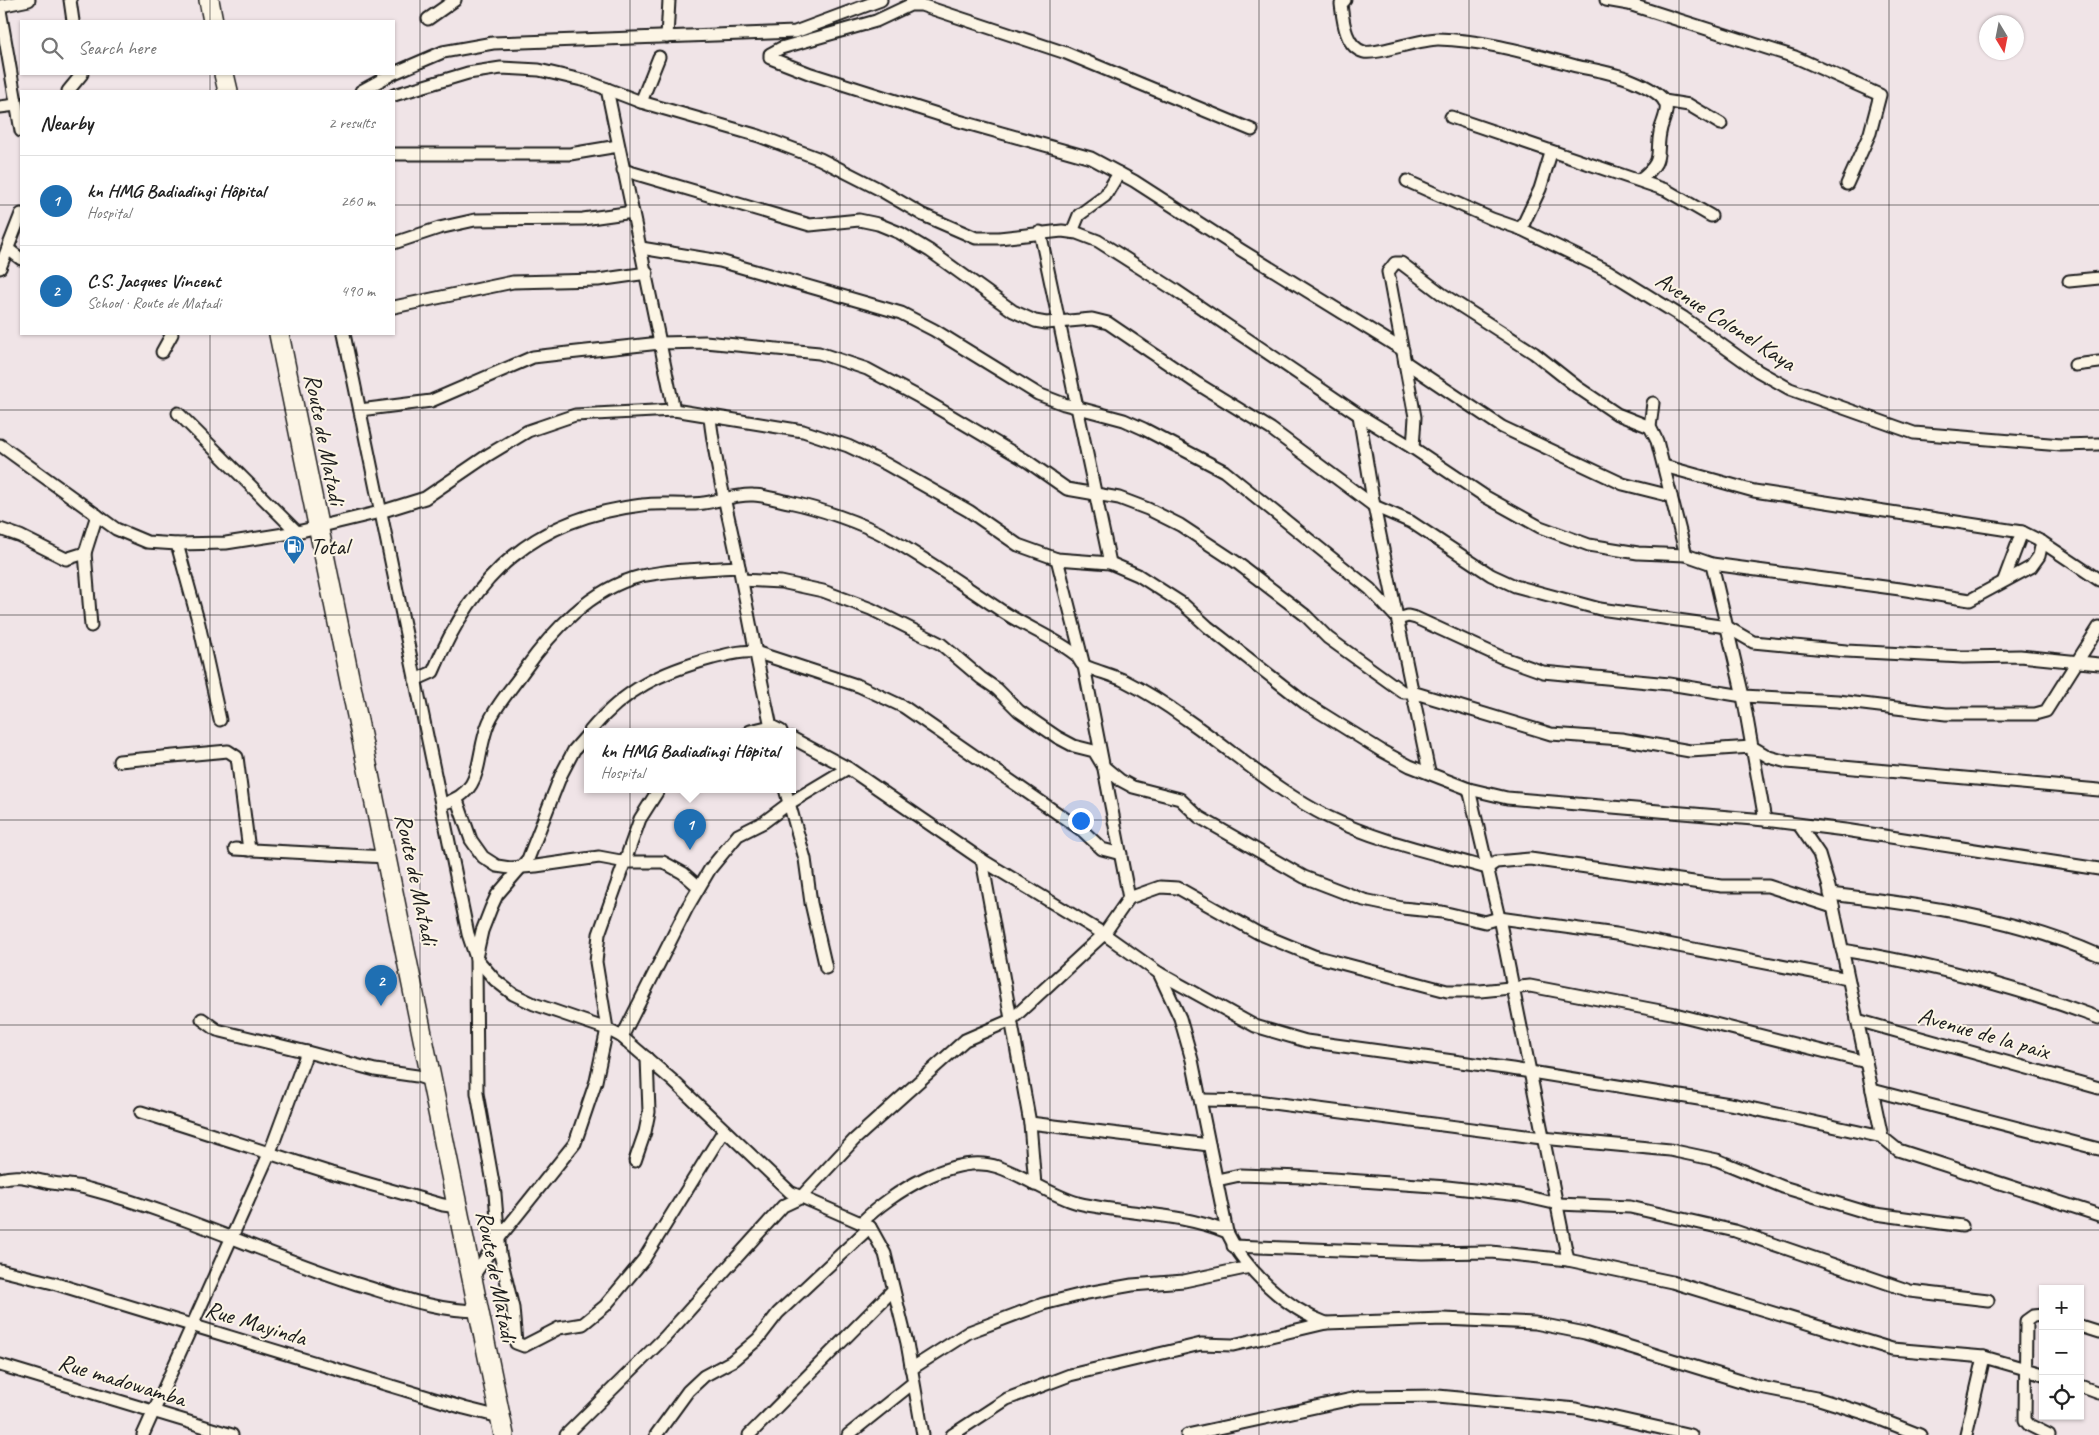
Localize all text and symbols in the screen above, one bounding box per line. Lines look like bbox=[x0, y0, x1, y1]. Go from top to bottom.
north arrow bbox=[1979, 15, 2024, 60]
search box bbox=[20, 20, 395, 75]
icon: search bbox=[38, 34, 66, 62]
text: Search here bbox=[78, 36, 155, 60]
text: Nearby bbox=[40, 110, 93, 136]
text: 2 results bbox=[328, 113, 375, 133]
text: kn HMG Badiadingi Hôpital bbox=[87, 179, 265, 203]
text: 1 bbox=[52, 191, 60, 211]
text: 260 m bbox=[341, 191, 375, 211]
text: Hospital bbox=[87, 203, 131, 223]
street label: Avenue Colonel Kaya bbox=[1650, 265, 1803, 378]
text: C.S. Jacques Vincent bbox=[87, 269, 221, 293]
text: 2 bbox=[52, 281, 60, 301]
text: 490 m bbox=[341, 281, 375, 301]
text: School · Route de Matadi bbox=[87, 293, 221, 313]
street label: Route de Matadi bbox=[298, 371, 353, 510]
place label: Total bbox=[310, 531, 353, 561]
fuel station icon: Total bbox=[282, 534, 306, 565]
popup bbox=[584, 728, 796, 793]
text: kn HMG Badiadingi Hôpital bbox=[601, 739, 779, 763]
text: Hospital bbox=[601, 763, 644, 783]
your location bbox=[1068, 808, 1094, 834]
pin: 1 bbox=[674, 809, 706, 850]
street label: Route de Matadi bbox=[388, 811, 446, 950]
pin: 2 bbox=[365, 965, 397, 1006]
street label: Avenue de la paix bbox=[1915, 1000, 2055, 1067]
street label: Route de Matadi bbox=[470, 1208, 525, 1347]
map controls bbox=[2039, 1285, 2084, 1420]
button: + bbox=[2039, 1285, 2084, 1330]
street label: Rue Mayinda bbox=[202, 1293, 312, 1353]
button: − bbox=[2039, 1330, 2084, 1375]
street label: Rue madowamba bbox=[55, 1346, 191, 1414]
button: locate bbox=[2039, 1375, 2084, 1420]

